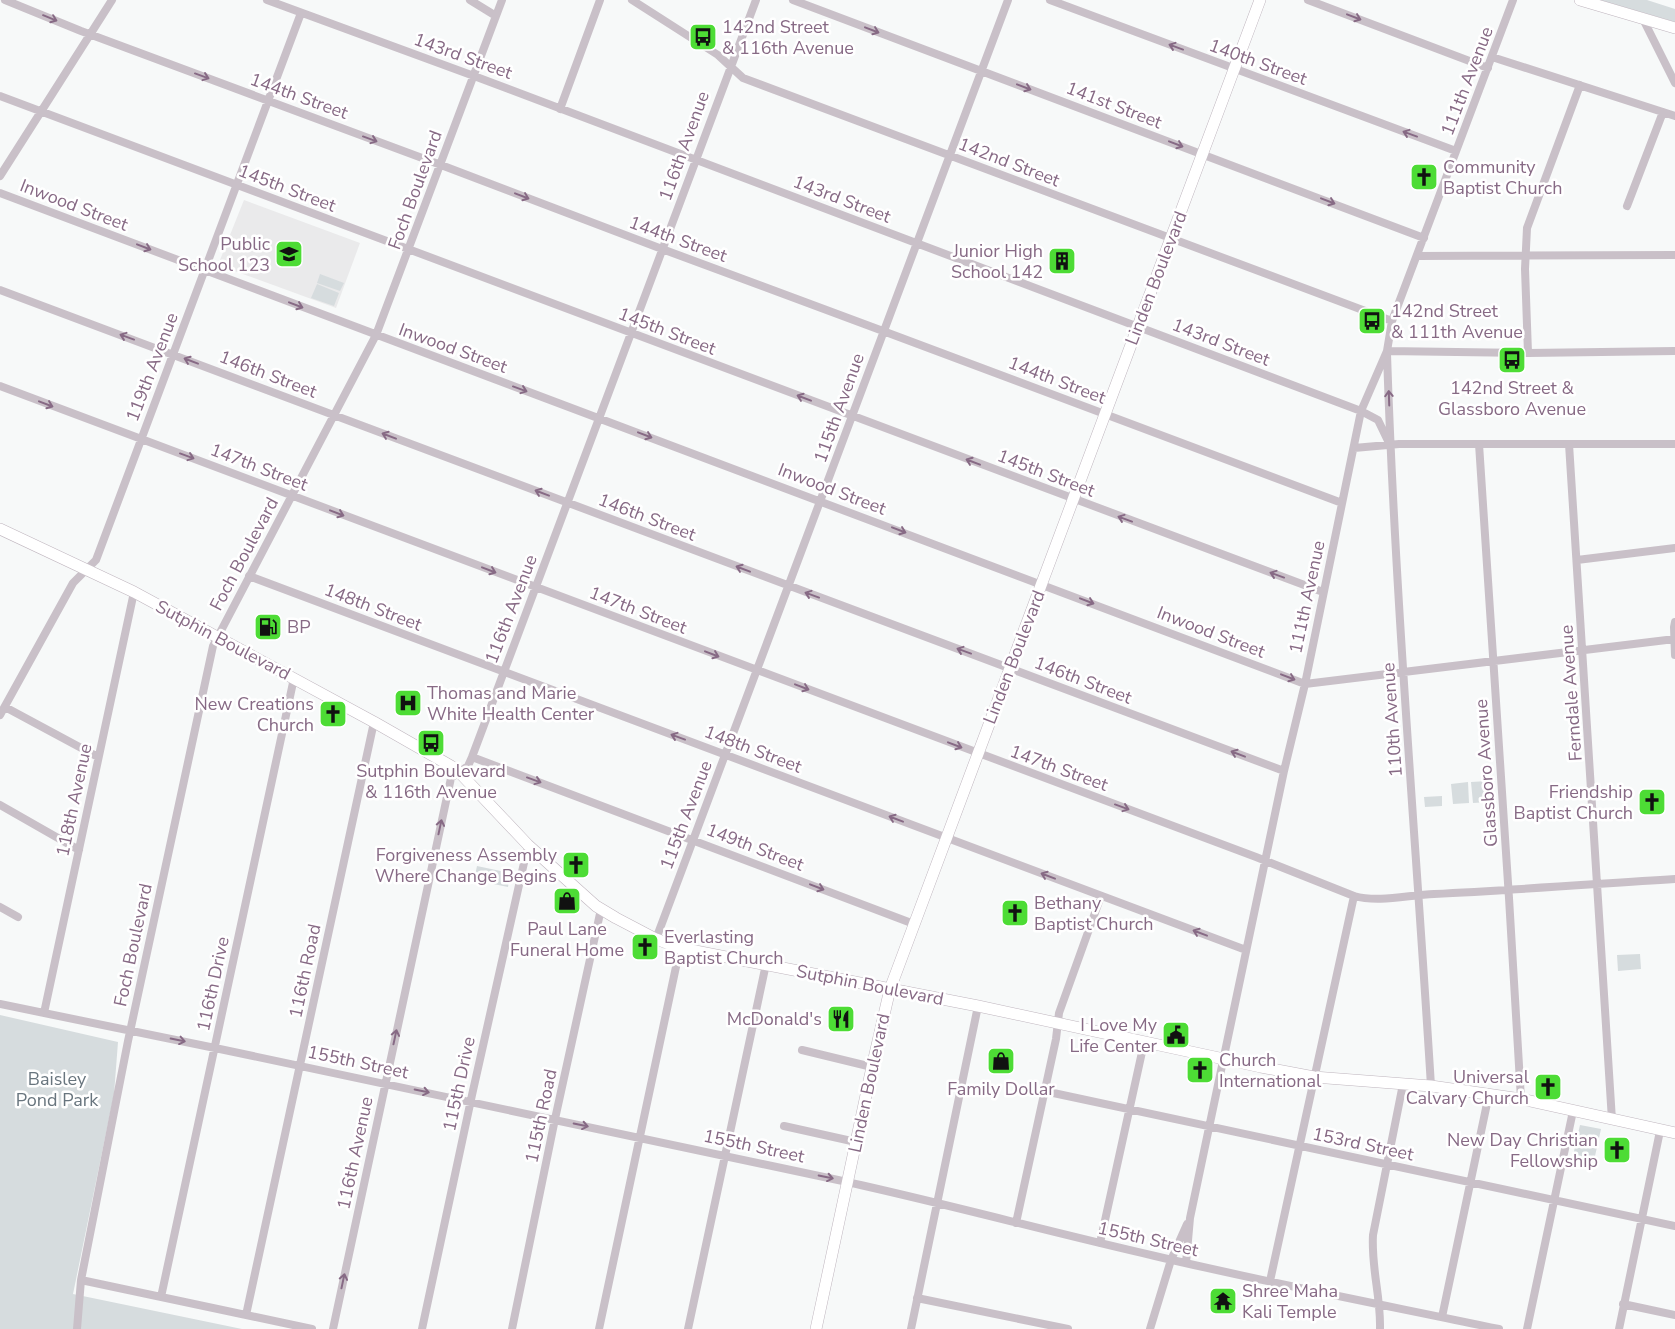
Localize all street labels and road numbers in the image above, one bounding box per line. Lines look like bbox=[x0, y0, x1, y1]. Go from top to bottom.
street label: 111th Avenue bbox=[1435, 23, 1499, 139]
street label: 143rd Street bbox=[411, 27, 516, 85]
street label: 140th Street bbox=[1206, 33, 1311, 91]
street label: 144th Street bbox=[247, 67, 352, 125]
street label: 141st Street bbox=[1063, 76, 1166, 135]
street label: 116th Avenue bbox=[653, 88, 715, 204]
street label: Foch Boulevard bbox=[382, 127, 448, 253]
street label: 142nd Street bbox=[955, 132, 1064, 193]
street label: 145th Street bbox=[235, 158, 340, 218]
street label: 143rd Street bbox=[790, 169, 895, 229]
street label: Inwood Street bbox=[16, 173, 132, 237]
street label: Linden Boulevard bbox=[1119, 208, 1193, 348]
street label: 144th Street bbox=[626, 210, 731, 268]
street label: 145th Street bbox=[615, 301, 720, 361]
street label: 119th Avenue bbox=[120, 309, 184, 425]
street label: 143rd Street bbox=[1169, 312, 1274, 372]
street label: Inwood Street bbox=[395, 317, 511, 379]
street label: 146th Street bbox=[216, 344, 321, 404]
street label: 115th Avenue bbox=[808, 350, 870, 466]
street label: 144th Street bbox=[1005, 350, 1110, 410]
street label: 147th Street bbox=[207, 437, 312, 497]
street label: 145th Street bbox=[994, 443, 1099, 503]
street label: Inwood Street bbox=[774, 457, 890, 521]
street label: 146th Street bbox=[595, 487, 700, 547]
street label: Foch Boulevard bbox=[204, 493, 284, 615]
street label: 111th Avenue bbox=[1283, 538, 1331, 656]
street label: 116th Avenue bbox=[479, 551, 543, 667]
street label: 148th Street bbox=[321, 577, 426, 637]
street label: 147th Street bbox=[586, 580, 691, 640]
street label: Linden Boulevard bbox=[977, 587, 1051, 727]
street label: Sutphin Boulevard bbox=[151, 594, 295, 686]
street label: Inwood Street bbox=[1153, 600, 1269, 664]
street label: Ferndale Avenue bbox=[1554, 624, 1588, 762]
street label: 146th Street bbox=[1031, 650, 1136, 710]
street label: 110th Avenue bbox=[1376, 662, 1408, 778]
street label: Glassboro Avenue bbox=[1469, 698, 1503, 848]
street label: 148th Street bbox=[701, 719, 806, 779]
street label: 147th Street bbox=[1007, 739, 1112, 797]
street label: 118th Avenue bbox=[50, 741, 98, 859]
street label: 115th Avenue bbox=[654, 757, 718, 873]
street label: 149th Street bbox=[703, 817, 808, 877]
street label: Foch Boulevard bbox=[108, 881, 158, 1009]
street label: 116th Road bbox=[283, 922, 327, 1020]
street label: 116th Drive bbox=[191, 934, 235, 1034]
street label: Sutphin Boulevard bbox=[794, 959, 946, 1011]
street label: Linden Boulevard bbox=[843, 1011, 895, 1155]
street label: 115th Drive bbox=[437, 1034, 481, 1134]
street label: 155th Street bbox=[305, 1040, 411, 1085]
street label: 115th Road bbox=[519, 1067, 563, 1165]
street label: 116th Avenue bbox=[331, 1094, 379, 1212]
street label: 153rd Street bbox=[1310, 1122, 1417, 1167]
street label: 155th Street bbox=[701, 1124, 807, 1169]
street label: 155th Street bbox=[1095, 1216, 1201, 1262]

